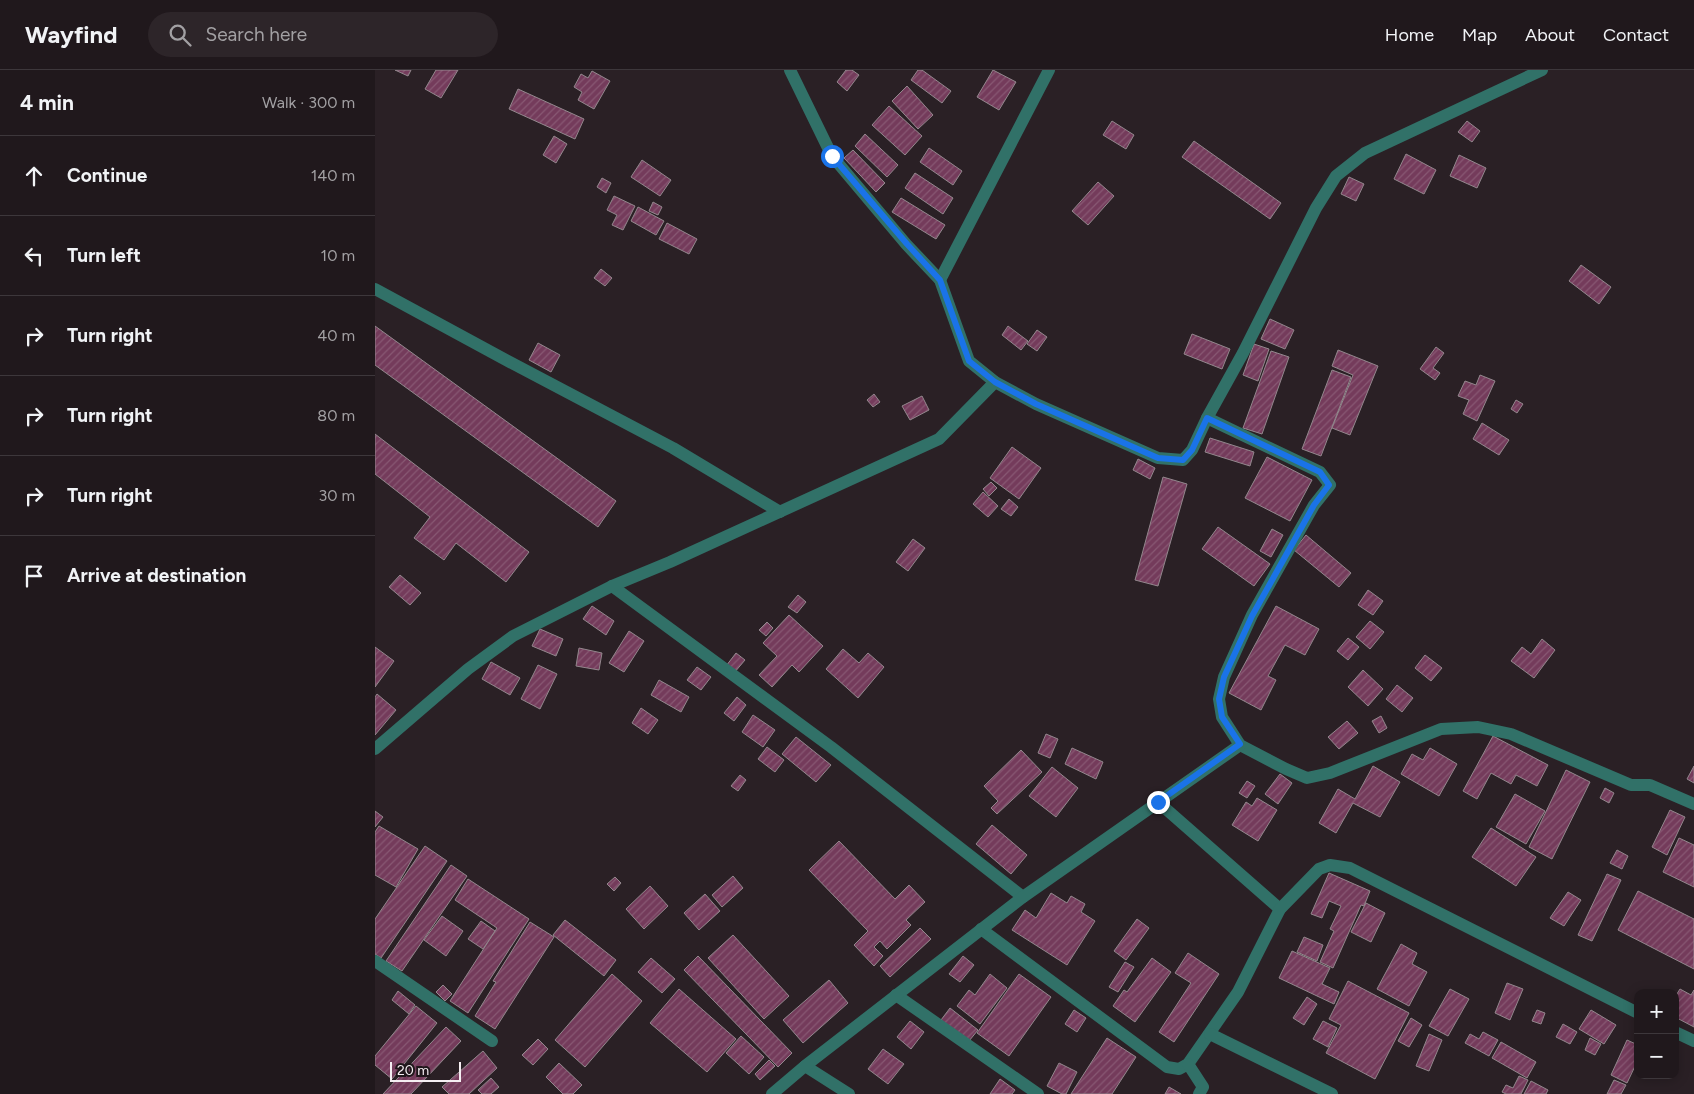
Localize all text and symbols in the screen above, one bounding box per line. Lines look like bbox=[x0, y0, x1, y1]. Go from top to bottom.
search box bbox=[148, 12, 498, 57]
text: Wayfind bbox=[25, 20, 118, 49]
icon: search bbox=[166, 21, 194, 49]
text: Search here bbox=[206, 23, 307, 46]
text: Home bbox=[1385, 24, 1434, 46]
text: Map bbox=[1462, 24, 1497, 46]
text: About bbox=[1525, 24, 1575, 46]
text: Contact bbox=[1603, 24, 1669, 46]
text: 4 min bbox=[20, 90, 74, 115]
text: Walk · 300 m bbox=[262, 93, 355, 112]
route start bbox=[821, 145, 844, 168]
icon: ahead bbox=[20, 162, 48, 190]
text: Continue bbox=[67, 164, 147, 187]
text: 140 m bbox=[311, 166, 355, 185]
icon: left bbox=[20, 242, 48, 270]
text: Turn left bbox=[67, 244, 141, 267]
text: 10 m bbox=[321, 246, 355, 265]
icon: right bbox=[20, 322, 48, 350]
text: Turn right bbox=[67, 324, 153, 347]
text: 40 m bbox=[317, 326, 355, 345]
icon: right bbox=[20, 402, 48, 430]
text: Turn right bbox=[67, 404, 153, 427]
text: 80 m bbox=[317, 406, 355, 425]
icon: right bbox=[20, 482, 48, 510]
text: Turn right bbox=[67, 484, 153, 507]
text: 30 m bbox=[318, 486, 355, 505]
icon: arrive bbox=[20, 562, 48, 590]
text: Arrive at destination bbox=[67, 564, 246, 587]
route end bbox=[1147, 791, 1170, 814]
map controls bbox=[1634, 989, 1679, 1079]
button: + bbox=[1634, 989, 1679, 1034]
button: − bbox=[1634, 1034, 1679, 1079]
scale bar bbox=[390, 1059, 461, 1082]
text: 20 m bbox=[397, 1062, 429, 1079]

